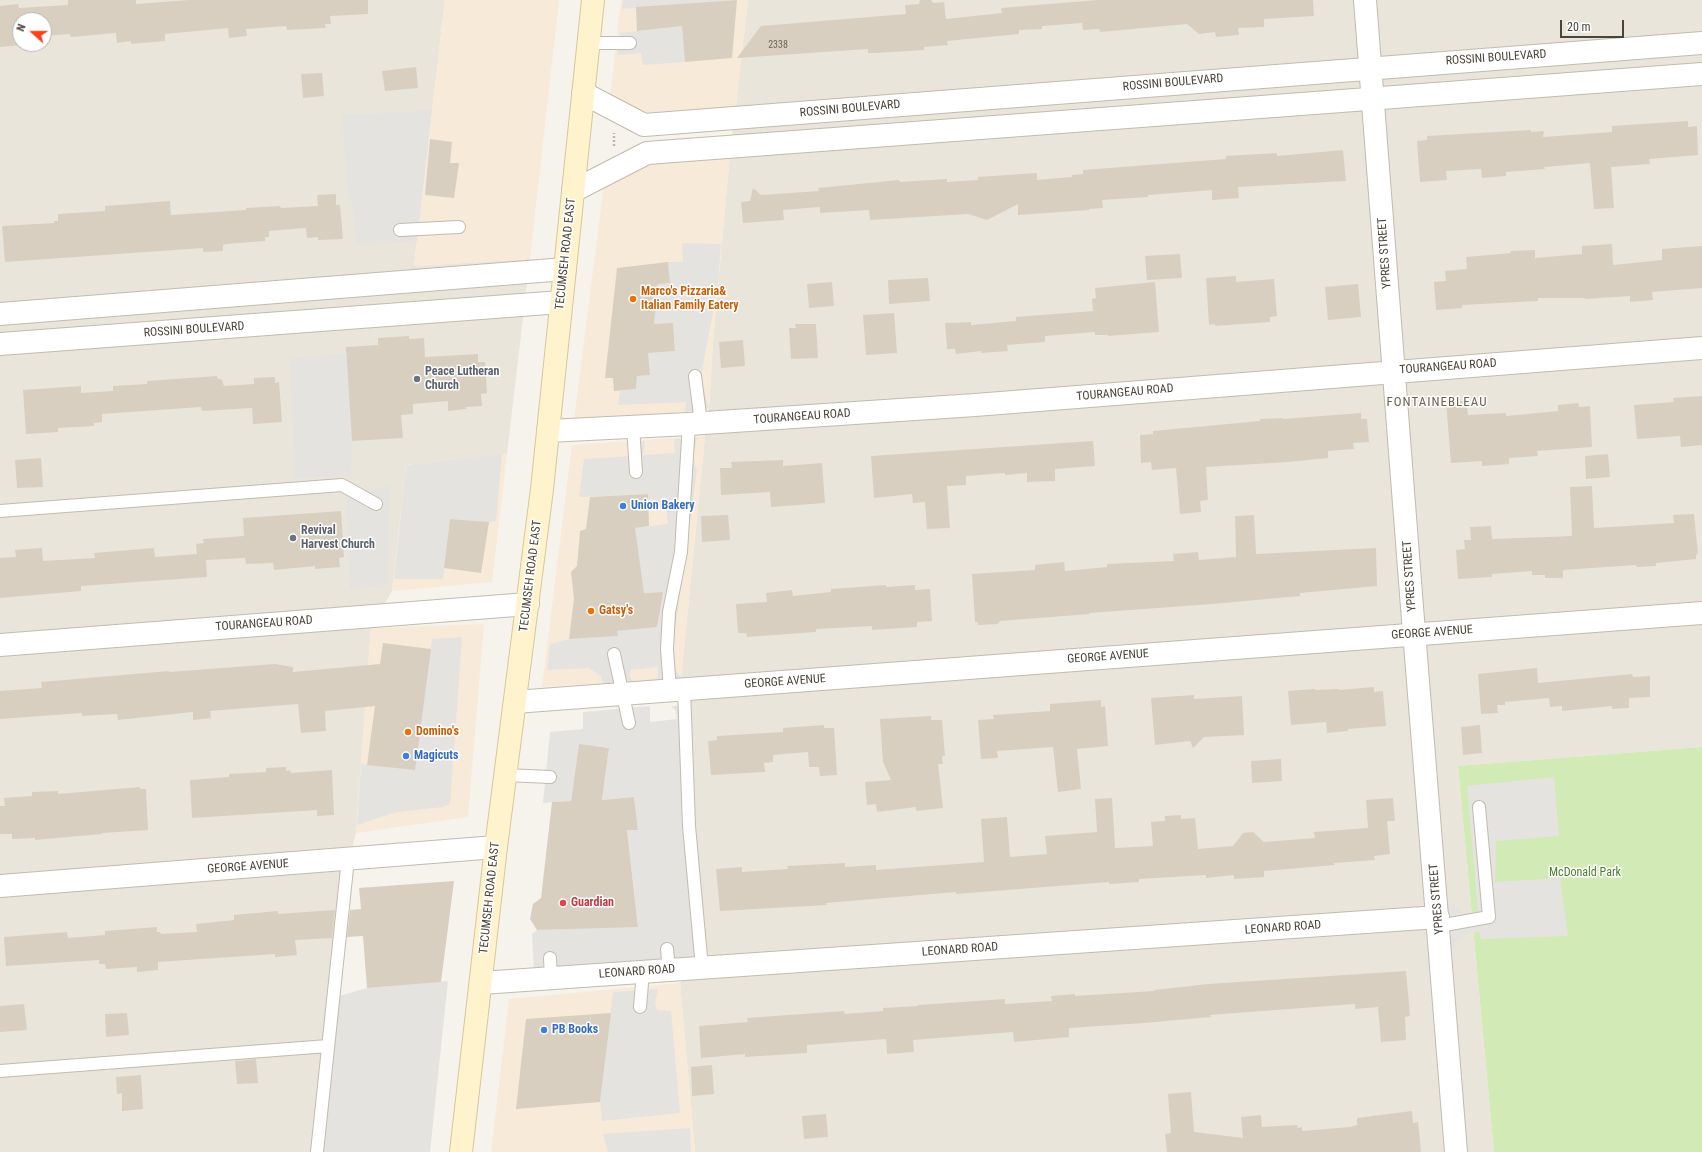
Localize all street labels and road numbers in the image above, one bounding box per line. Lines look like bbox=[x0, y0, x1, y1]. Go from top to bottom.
street label: ROSSINI BOULEVARD bbox=[1445, 47, 1547, 69]
street label: ROSSINI BOULEVARD bbox=[1122, 71, 1224, 95]
street label: ROSSINI BOULEVARD bbox=[799, 97, 901, 121]
street label: TECUMSEH ROAD EAST bbox=[553, 197, 579, 311]
street label: YPRES STREET bbox=[1375, 217, 1395, 289]
street label: ROSSINI BOULEVARD bbox=[143, 319, 245, 341]
street label: TOURANGEAU ROAD bbox=[1399, 356, 1497, 378]
street label: TOURANGEAU ROAD bbox=[1076, 382, 1174, 404]
street label: TOURANGEAU ROAD bbox=[753, 406, 851, 428]
street label: TECUMSEH ROAD EAST bbox=[517, 519, 545, 633]
street label: YPRES STREET bbox=[1400, 540, 1420, 612]
street label: TOURANGEAU ROAD bbox=[215, 613, 313, 635]
street label: GEORGE AVENUE bbox=[1391, 623, 1473, 643]
street label: GEORGE AVENUE bbox=[1067, 647, 1149, 667]
street label: GEORGE AVENUE bbox=[744, 672, 826, 692]
street label: TECUMSEH ROAD EAST bbox=[477, 841, 503, 955]
street label: GEORGE AVENUE bbox=[207, 857, 289, 877]
street label: YPRES STREET bbox=[1427, 863, 1447, 935]
street label: LEONARD ROAD bbox=[1244, 918, 1322, 938]
street label: LEONARD ROAD bbox=[921, 940, 999, 960]
street label: LEONARD ROAD bbox=[598, 962, 676, 982]

